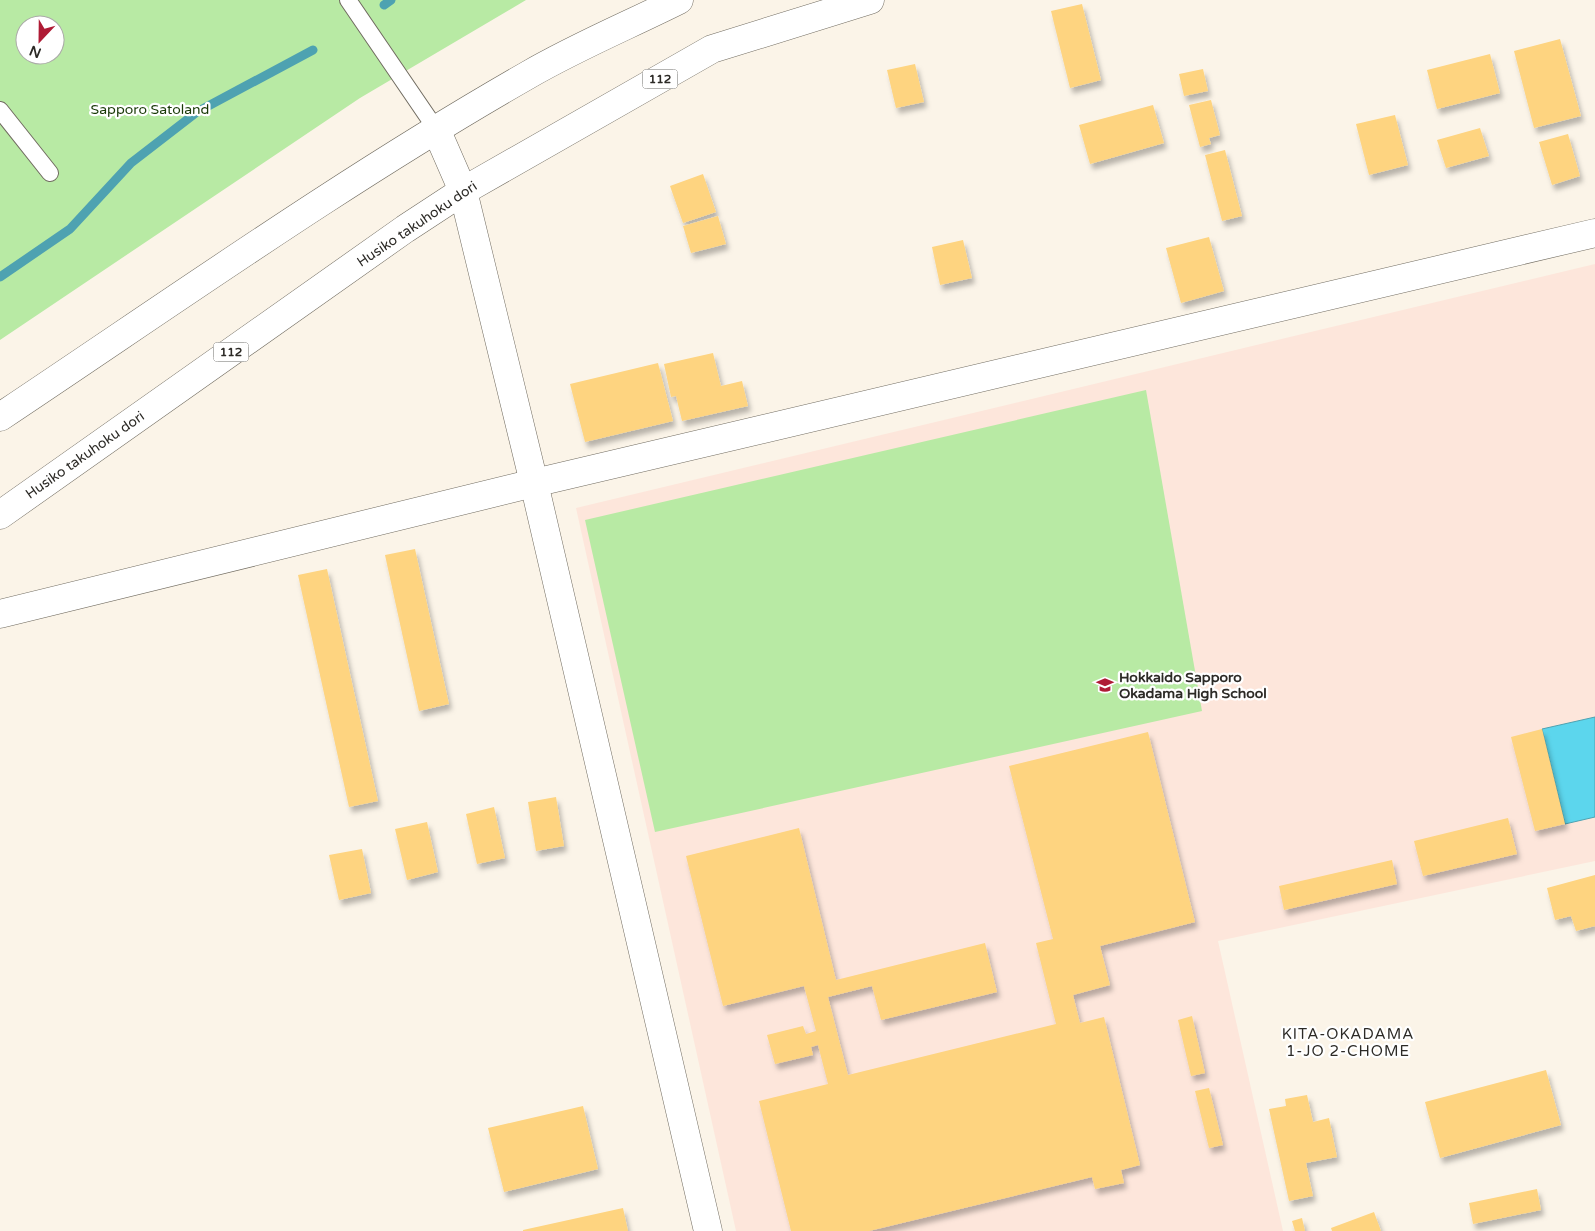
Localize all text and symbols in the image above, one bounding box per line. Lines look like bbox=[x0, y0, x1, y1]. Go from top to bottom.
north arrow bbox=[15, 15, 65, 65]
text: N bbox=[27, 42, 44, 62]
road number: 112 bbox=[642, 70, 678, 88]
park label: Sapporo Satoland bbox=[91, 101, 209, 118]
street label: Husiko takuhoku dori bbox=[354, 177, 480, 271]
road number: 112 bbox=[214, 342, 248, 362]
street label: Husiko takuhoku dori bbox=[22, 408, 148, 502]
place label: Hokkaido Sapporo Okadama High School bbox=[1119, 669, 1267, 702]
school or university icon: Hokkaido Sapporo Okadama High School bbox=[1095, 675, 1115, 695]
district label: KITA-OKADAMA 1-JO 2-CHOME bbox=[1282, 1025, 1414, 1060]

